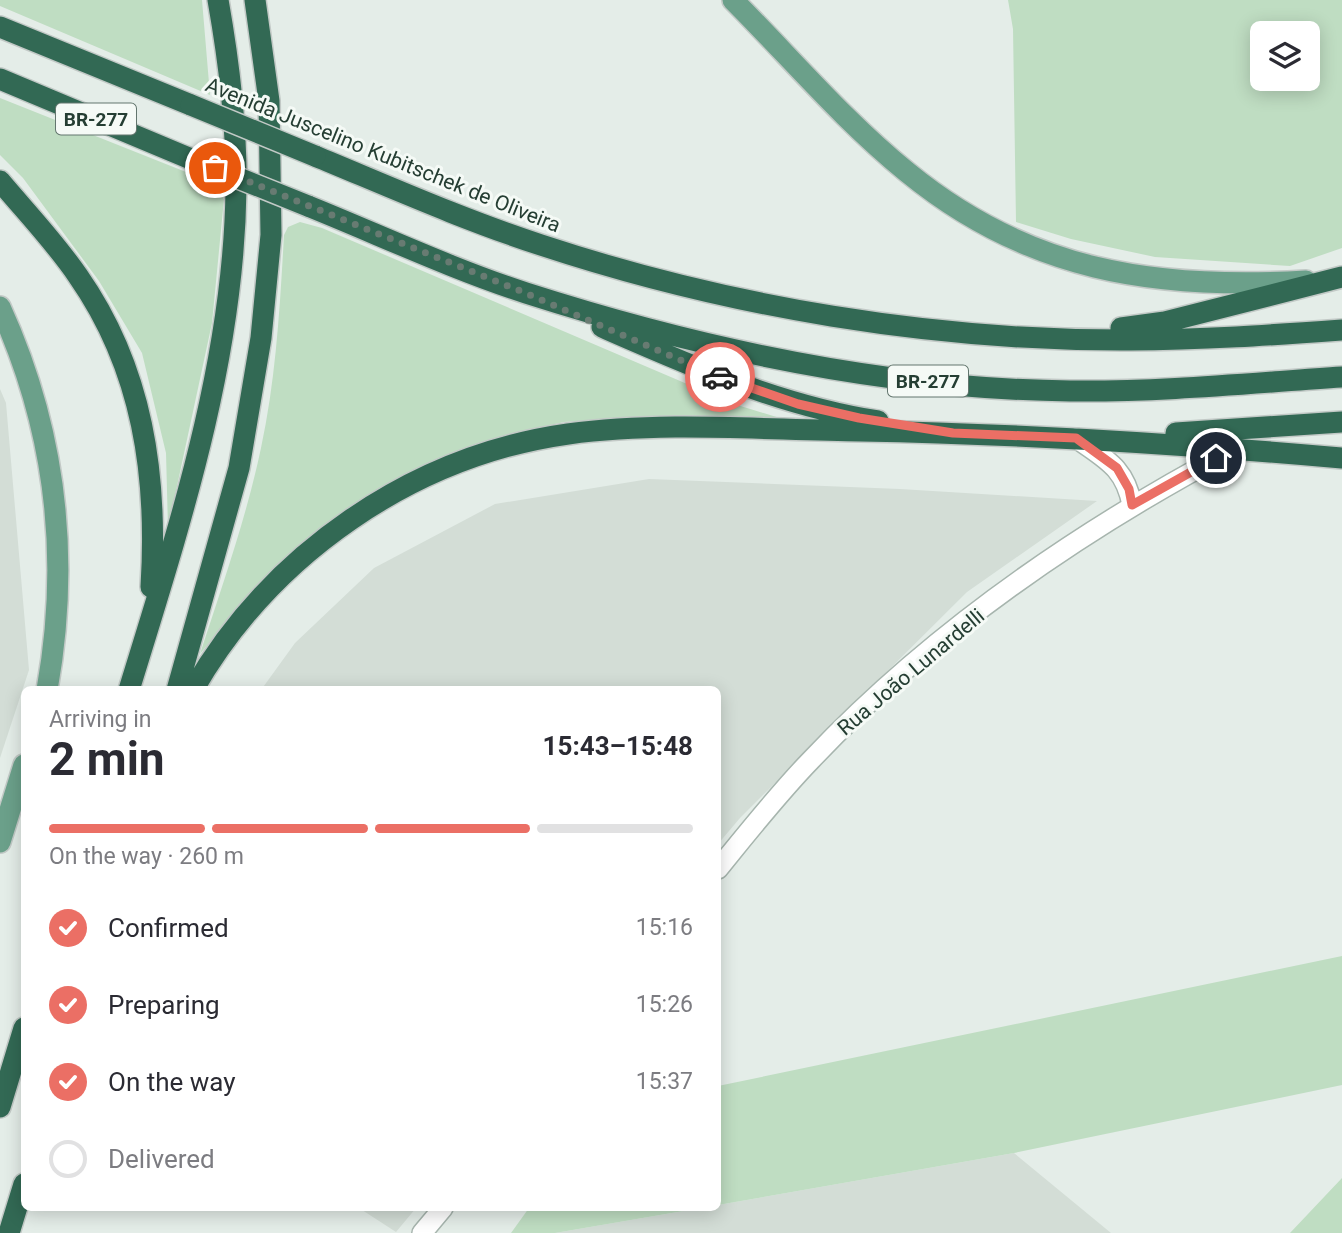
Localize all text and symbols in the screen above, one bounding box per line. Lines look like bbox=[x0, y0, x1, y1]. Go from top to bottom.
map controls bbox=[1250, 21, 1320, 91]
button: layers bbox=[1250, 21, 1320, 91]
street label: Avenida Juscelino Kubitschek de Oliveira bbox=[202, 73, 564, 237]
road number: BR-277 bbox=[56, 104, 136, 134]
pin bbox=[185, 138, 245, 198]
icon: bag bbox=[196, 149, 234, 187]
courier bbox=[685, 342, 755, 412]
icon: car bbox=[701, 358, 739, 396]
road number: BR-277 bbox=[888, 366, 968, 396]
pin bbox=[1186, 428, 1246, 488]
icon: home bbox=[1197, 439, 1235, 477]
street label: Rua João Lunardelli bbox=[833, 604, 989, 740]
text: Arriving in bbox=[49, 706, 152, 733]
text: 15:43–15:48 bbox=[543, 731, 693, 761]
text: 2 min bbox=[49, 732, 165, 786]
text: On the way · 260 m bbox=[49, 843, 244, 870]
icon: check bbox=[49, 909, 87, 947]
text: Confirmed bbox=[108, 913, 229, 943]
text: 15:16 bbox=[636, 914, 693, 941]
icon: check bbox=[49, 986, 87, 1024]
text: Preparing bbox=[108, 990, 220, 1020]
text: 15:26 bbox=[636, 991, 693, 1018]
icon: check bbox=[49, 1063, 87, 1101]
text: On the way bbox=[108, 1067, 236, 1097]
text: 15:37 bbox=[636, 1068, 693, 1095]
text: Delivered bbox=[108, 1144, 215, 1174]

